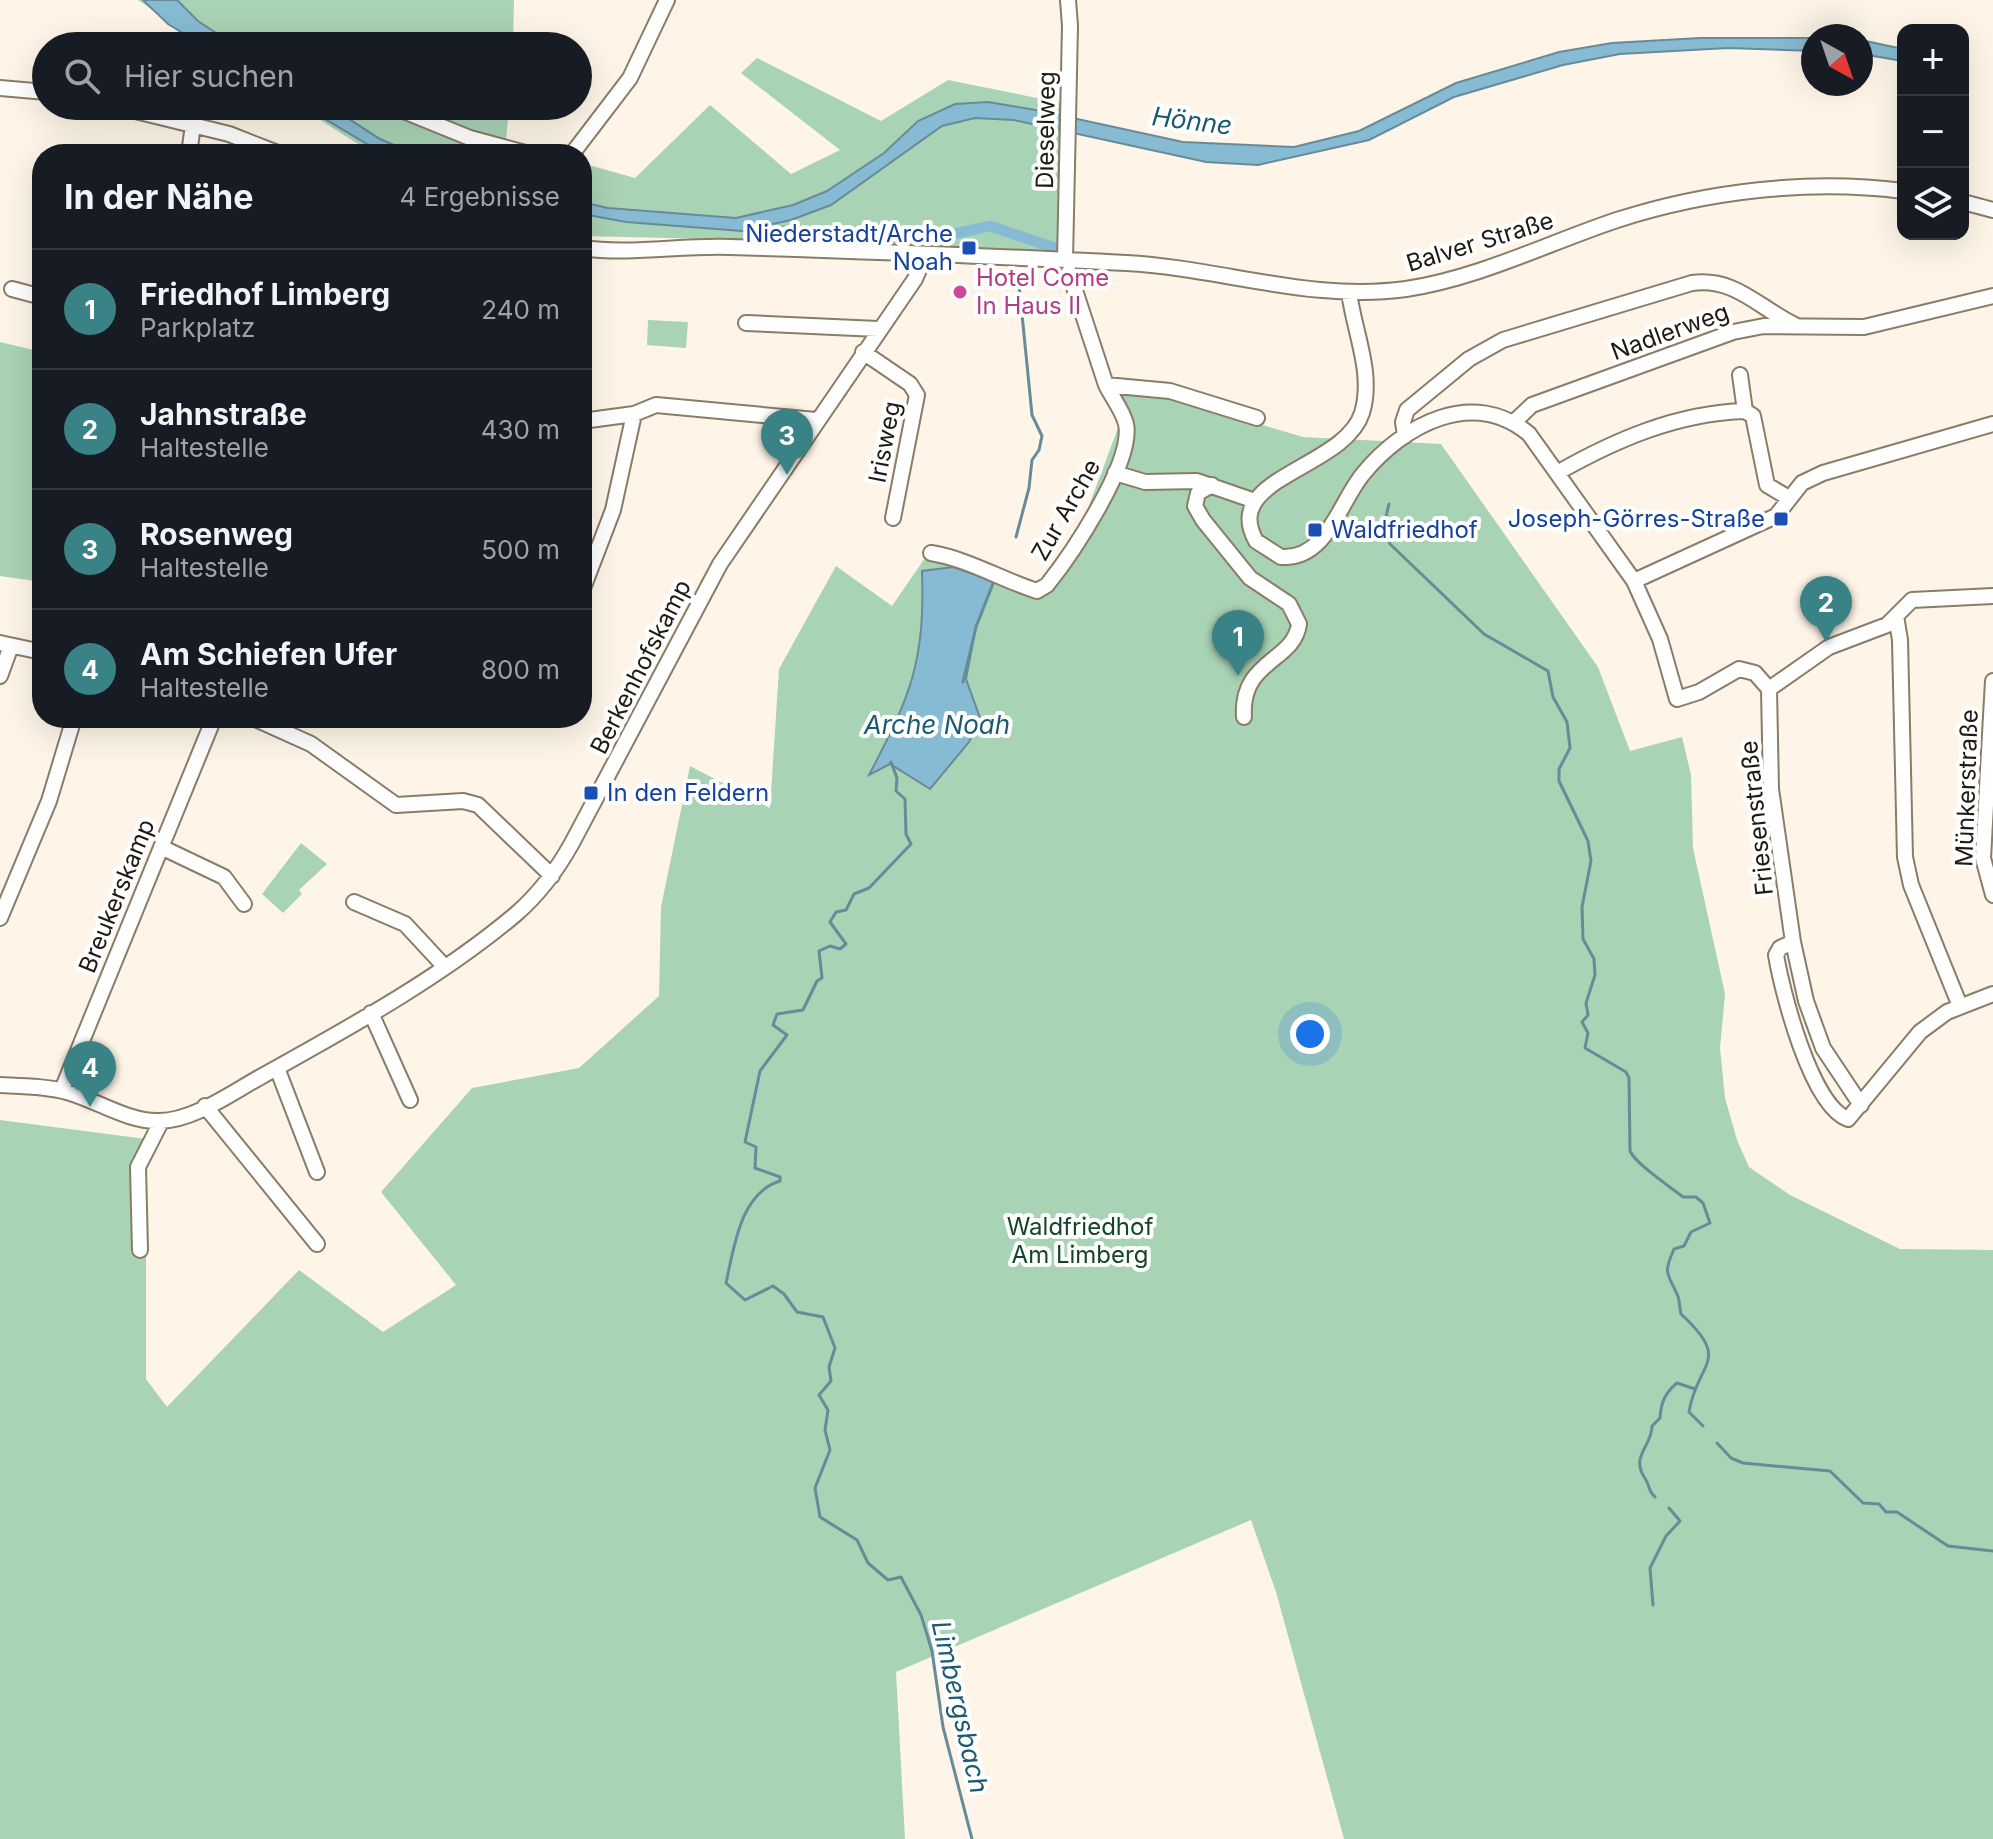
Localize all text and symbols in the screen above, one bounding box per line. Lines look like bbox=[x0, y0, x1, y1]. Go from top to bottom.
north arrow bbox=[1801, 24, 1873, 96]
map controls bbox=[1897, 24, 1969, 240]
button: + bbox=[1897, 24, 1969, 96]
search box bbox=[32, 32, 592, 120]
icon: search bbox=[60, 54, 104, 98]
text: Hier suchen bbox=[124, 58, 294, 94]
street label: Dieselweg bbox=[1030, 71, 1061, 189]
button: − bbox=[1897, 96, 1969, 168]
water label: Hönne bbox=[1150, 100, 1234, 141]
button: layers bbox=[1897, 168, 1969, 240]
text: In der Nähe bbox=[64, 176, 253, 217]
text: 4 Ergebnisse bbox=[400, 181, 560, 212]
street label: Balver Straße bbox=[1403, 205, 1557, 278]
place label: Niederstadt/Arche Noah bbox=[745, 219, 953, 276]
marker: Niederstadt/Arche Noah bbox=[960, 239, 978, 257]
place label: Hotel Come In Haus II bbox=[976, 263, 1109, 320]
text: Friedhof Limberg bbox=[140, 276, 390, 312]
marker: Hotel Come In Haus II bbox=[951, 283, 969, 301]
text: 1 bbox=[84, 294, 96, 325]
text: 240 m bbox=[481, 294, 560, 325]
street label: Nadlerweg bbox=[1607, 297, 1733, 366]
text: Parkplatz bbox=[140, 312, 255, 343]
text: Jahnstraße bbox=[140, 396, 307, 432]
street label: Irisweg bbox=[862, 399, 907, 485]
pin: 3 bbox=[761, 409, 813, 475]
text: 2 bbox=[82, 414, 98, 445]
text: 430 m bbox=[481, 414, 560, 445]
text: Haltestelle bbox=[140, 432, 269, 463]
street label: Zur Arche bbox=[1025, 454, 1106, 566]
place label: Joseph-Görres-Straße bbox=[1508, 504, 1765, 533]
marker: Joseph-Görres-Straße bbox=[1772, 510, 1790, 528]
place label: Waldfriedhof bbox=[1331, 515, 1478, 544]
text: Rosenweg bbox=[140, 516, 293, 552]
marker: Waldfriedhof bbox=[1306, 521, 1324, 539]
text: 3 bbox=[82, 534, 98, 565]
text: 500 m bbox=[481, 534, 560, 565]
text: Haltestelle bbox=[140, 552, 269, 583]
street label: Berkenhofskamp bbox=[584, 575, 697, 759]
pin: 2 bbox=[1800, 576, 1852, 642]
pin: 1 bbox=[1212, 610, 1264, 676]
text: Am Schiefen Ufer bbox=[140, 636, 397, 672]
text: 4 bbox=[81, 654, 99, 685]
text: 800 m bbox=[481, 654, 560, 685]
text: Haltestelle bbox=[140, 672, 269, 703]
water label: Arche Noah bbox=[863, 709, 1010, 740]
street label: Münkerstraße bbox=[1949, 709, 1984, 867]
street label: Friesenstraße bbox=[1734, 739, 1779, 897]
place label: In den Feldern bbox=[607, 778, 769, 807]
marker: In den Feldern bbox=[582, 784, 600, 802]
street label: Breukerskamp bbox=[73, 815, 161, 977]
your location bbox=[1290, 1014, 1330, 1054]
pin: 4 bbox=[64, 1041, 116, 1107]
park label: Waldfriedhof Am Limberg bbox=[1007, 1212, 1153, 1269]
water label: Limbergsbach bbox=[926, 1618, 995, 1796]

